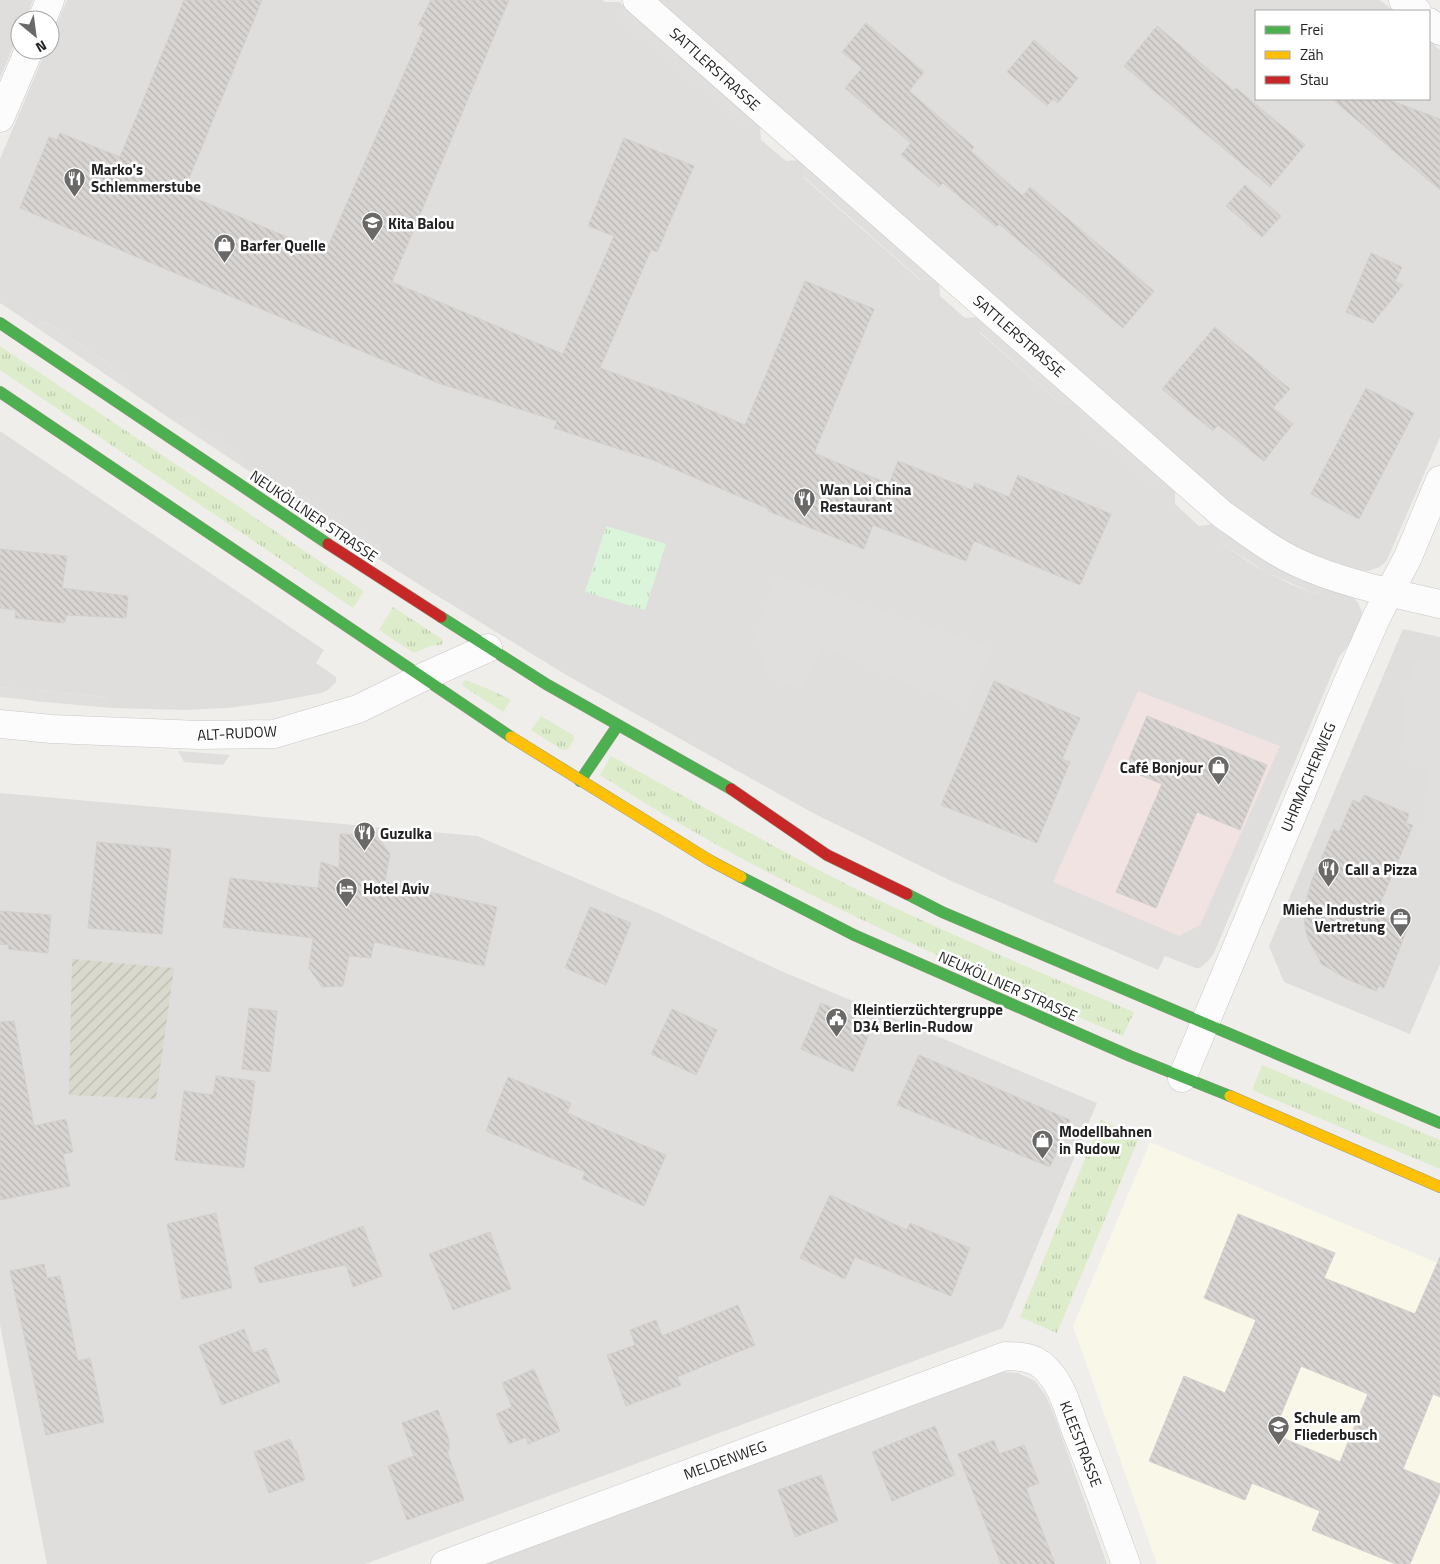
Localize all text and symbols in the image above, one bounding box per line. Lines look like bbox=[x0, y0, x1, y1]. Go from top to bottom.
north arrow bbox=[10, 10, 60, 60]
legend bbox=[1255, 10, 1430, 100]
text: Frei bbox=[1300, 18, 1323, 41]
street label: SATTLERSTRASSE bbox=[664, 22, 766, 116]
text: N bbox=[32, 35, 51, 58]
text: Zäh bbox=[1300, 43, 1324, 66]
text: Stau bbox=[1300, 68, 1329, 91]
place label: Marko's Schlemmerstube bbox=[91, 158, 201, 198]
restaurant icon: Marko's Schlemmerstube bbox=[63, 166, 87, 197]
school or university icon: Kita Balou bbox=[360, 211, 384, 242]
place label: Kita Balou bbox=[388, 212, 454, 235]
shop icon: Barfer Quelle bbox=[212, 233, 236, 264]
place label: Barfer Quelle bbox=[240, 234, 326, 257]
street label: SATTLERSTRASSE bbox=[968, 290, 1070, 382]
street label: NEUKÖLLNER STRASSE bbox=[245, 464, 383, 568]
place label: Wan Loi China Restaurant bbox=[820, 478, 912, 518]
restaurant icon: Wan Loi China Restaurant bbox=[792, 486, 816, 517]
street label: ALT-RUDOW bbox=[196, 719, 278, 747]
street label: UHRMACHERWEG bbox=[1275, 719, 1341, 835]
shop icon: Café Bonjour bbox=[1207, 755, 1231, 786]
place label: Café Bonjour bbox=[1120, 756, 1203, 779]
restaurant icon: Guzulka bbox=[352, 821, 376, 852]
place label: Guzulka bbox=[380, 822, 432, 845]
restaurant icon: Call a Pizza bbox=[1317, 857, 1341, 888]
place label: Call a Pizza bbox=[1345, 858, 1418, 881]
hotel icon: Hotel Aviv bbox=[335, 876, 359, 907]
place label: Hotel Aviv bbox=[363, 877, 430, 900]
place label: Miehe Industrie Vertretung bbox=[1283, 898, 1385, 938]
office icon: Miehe Industrie Vertretung bbox=[1389, 906, 1413, 937]
street label: NEUKÖLLNER STRASSE bbox=[935, 945, 1081, 1027]
place label: Kleintierzüchtergruppe D34 Berlin-Rudow bbox=[853, 998, 1003, 1038]
public building icon: Kleintierzüchtergruppe D34 Berlin-Rudow bbox=[825, 1006, 849, 1037]
place label: Modellbahnen in Rudow bbox=[1059, 1120, 1152, 1160]
shop icon: Modellbahnen in Rudow bbox=[1031, 1128, 1055, 1159]
street label: KLEESTRASSE bbox=[1054, 1397, 1108, 1491]
place label: Schule am Fliederbusch bbox=[1294, 1406, 1378, 1446]
school or university icon: Schule am Fliederbusch bbox=[1266, 1414, 1290, 1445]
street label: MELDENWEG bbox=[680, 1434, 770, 1486]

